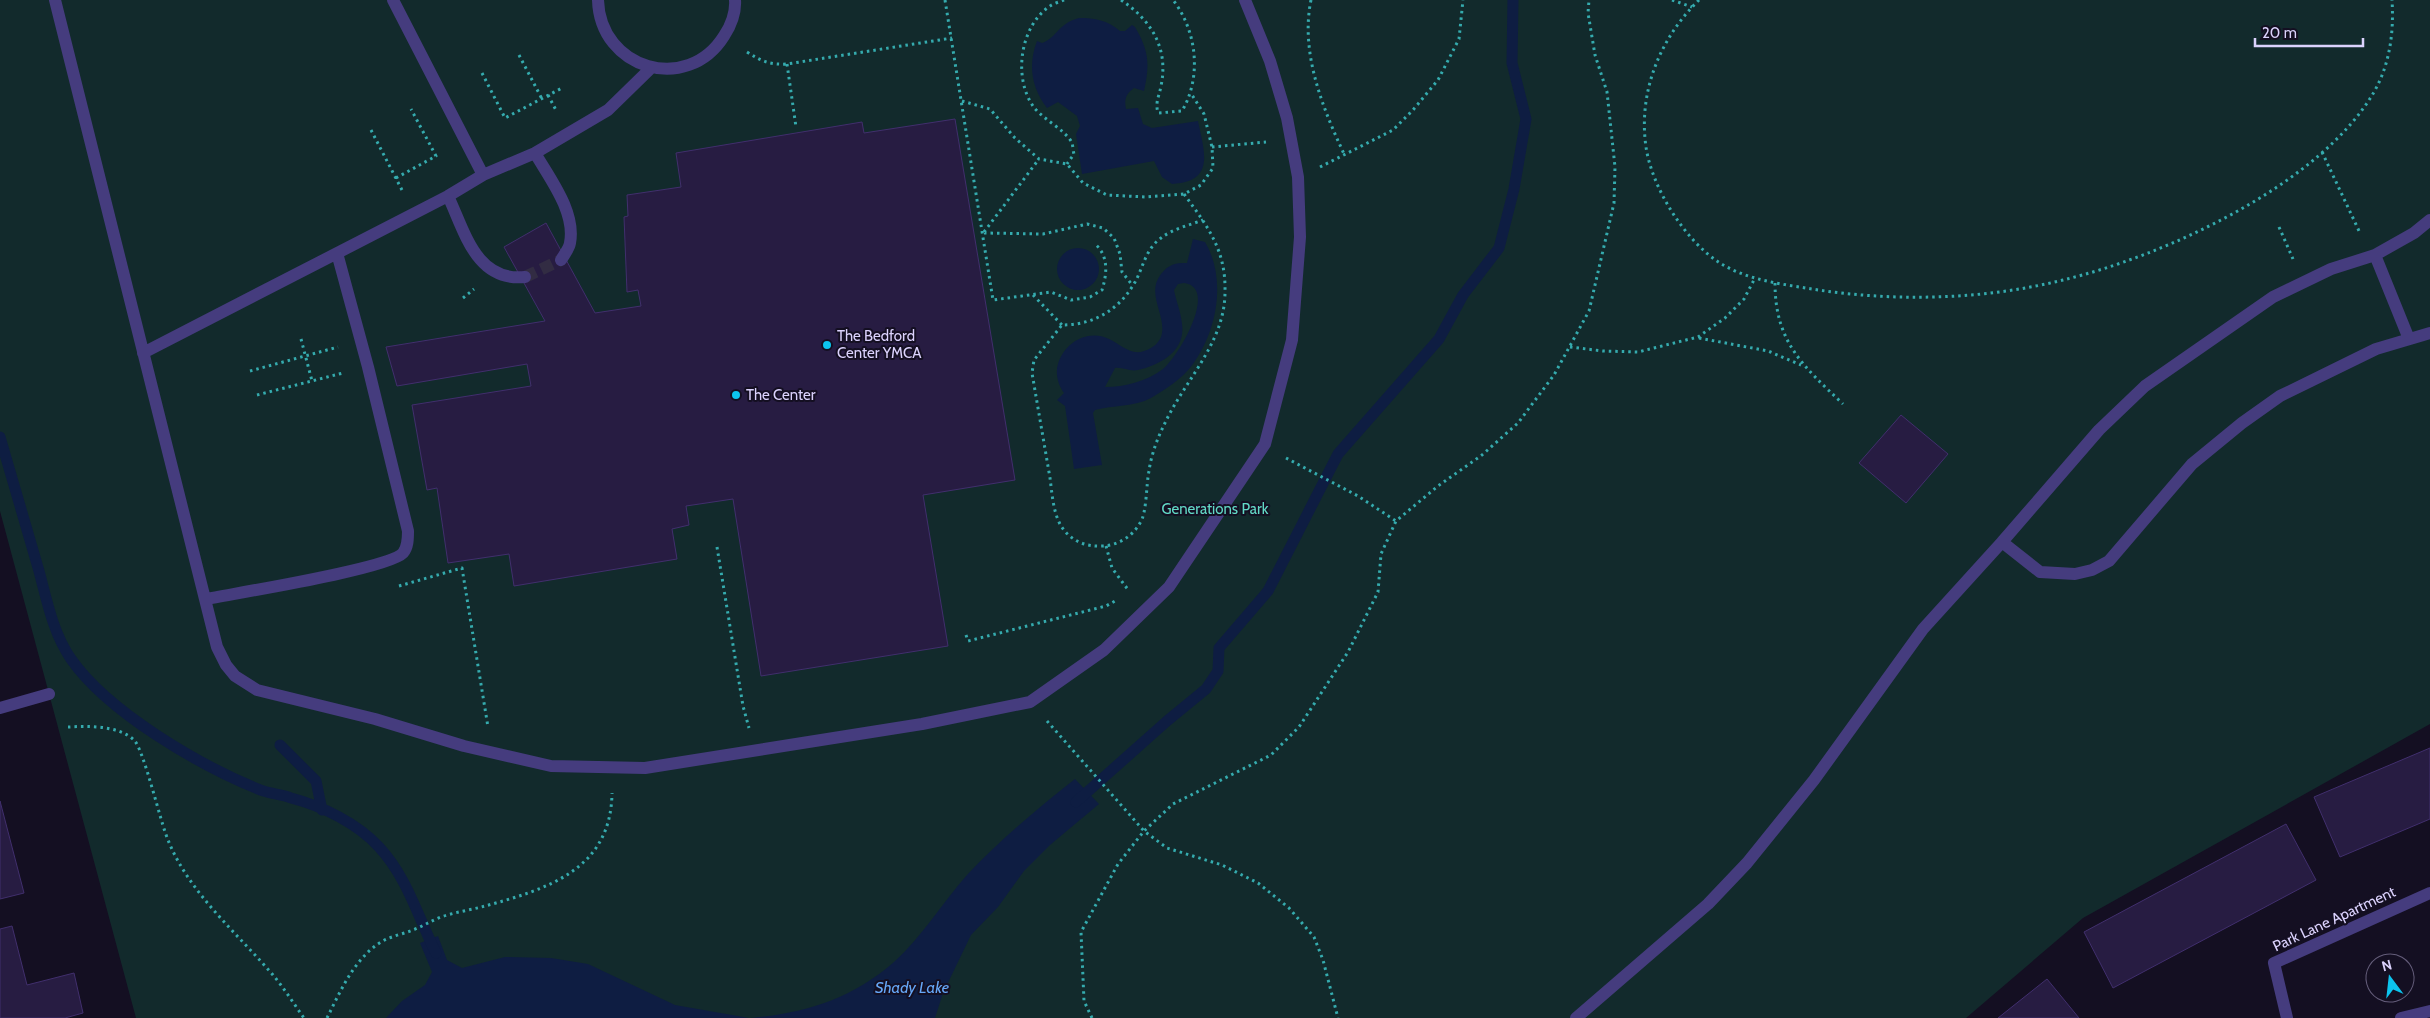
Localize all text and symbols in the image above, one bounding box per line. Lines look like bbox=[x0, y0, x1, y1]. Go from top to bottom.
scale bar bbox=[2255, 15, 2362, 47]
text: 20 m bbox=[2262, 24, 2297, 42]
place label: The Bedford Center YMCA bbox=[837, 327, 922, 362]
marker: The Bedford Center YMCA bbox=[821, 339, 833, 351]
place label: The Center bbox=[746, 386, 816, 404]
marker: The Center bbox=[730, 389, 742, 401]
park label: Generations Park bbox=[1162, 500, 1269, 518]
street label: Park Lane Apartment bbox=[2270, 883, 2398, 955]
north arrow bbox=[2365, 953, 2415, 1003]
text: N bbox=[2380, 955, 2394, 975]
water label: Shady Lake bbox=[875, 978, 949, 997]

